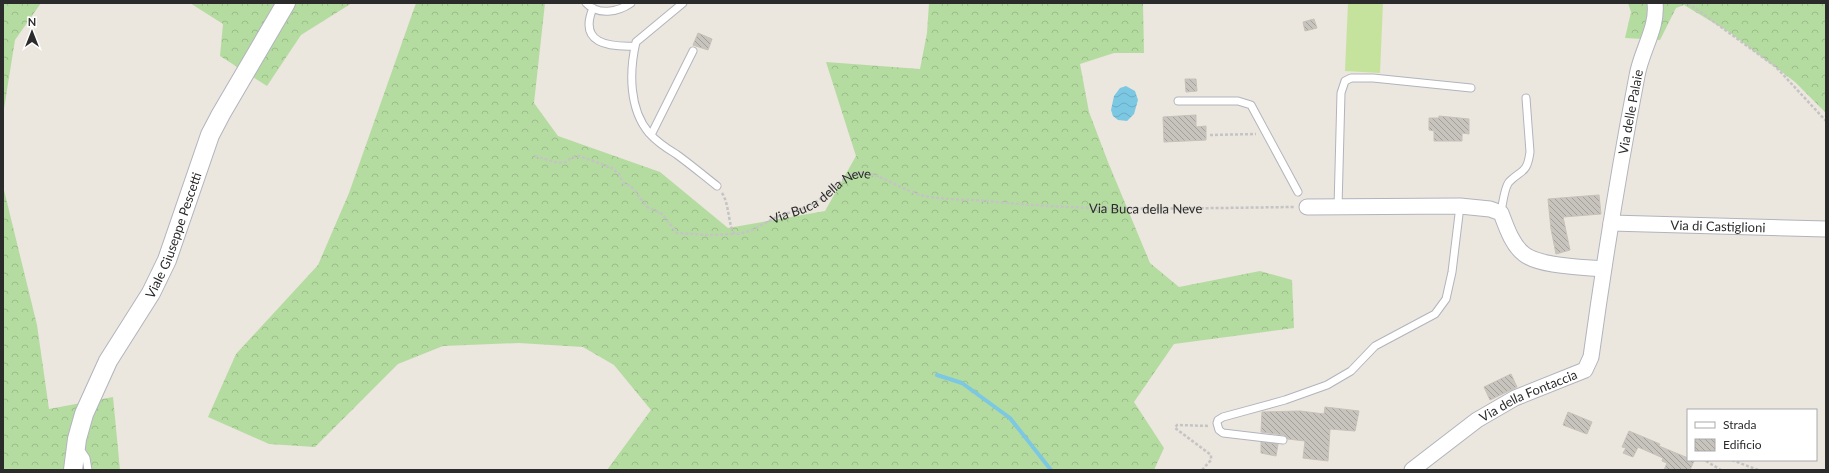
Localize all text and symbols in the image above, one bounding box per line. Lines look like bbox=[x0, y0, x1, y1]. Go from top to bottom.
north arrow bbox=[12, 12, 52, 52]
text: N bbox=[28, 15, 36, 28]
street label: Via delle Palaie bbox=[1615, 68, 1646, 155]
street label: Via Buca della Neve bbox=[767, 165, 873, 227]
street label: Viale Giuseppe Pescetti bbox=[142, 170, 205, 301]
street label: Via Buca della Neve bbox=[1089, 200, 1202, 217]
street label: Via di Castiglioni bbox=[1670, 217, 1766, 235]
street label: Via della Fontaccia bbox=[1476, 366, 1579, 425]
legend bbox=[1687, 409, 1817, 461]
text: Strada bbox=[1723, 417, 1756, 432]
text: Edificio bbox=[1723, 437, 1762, 452]

